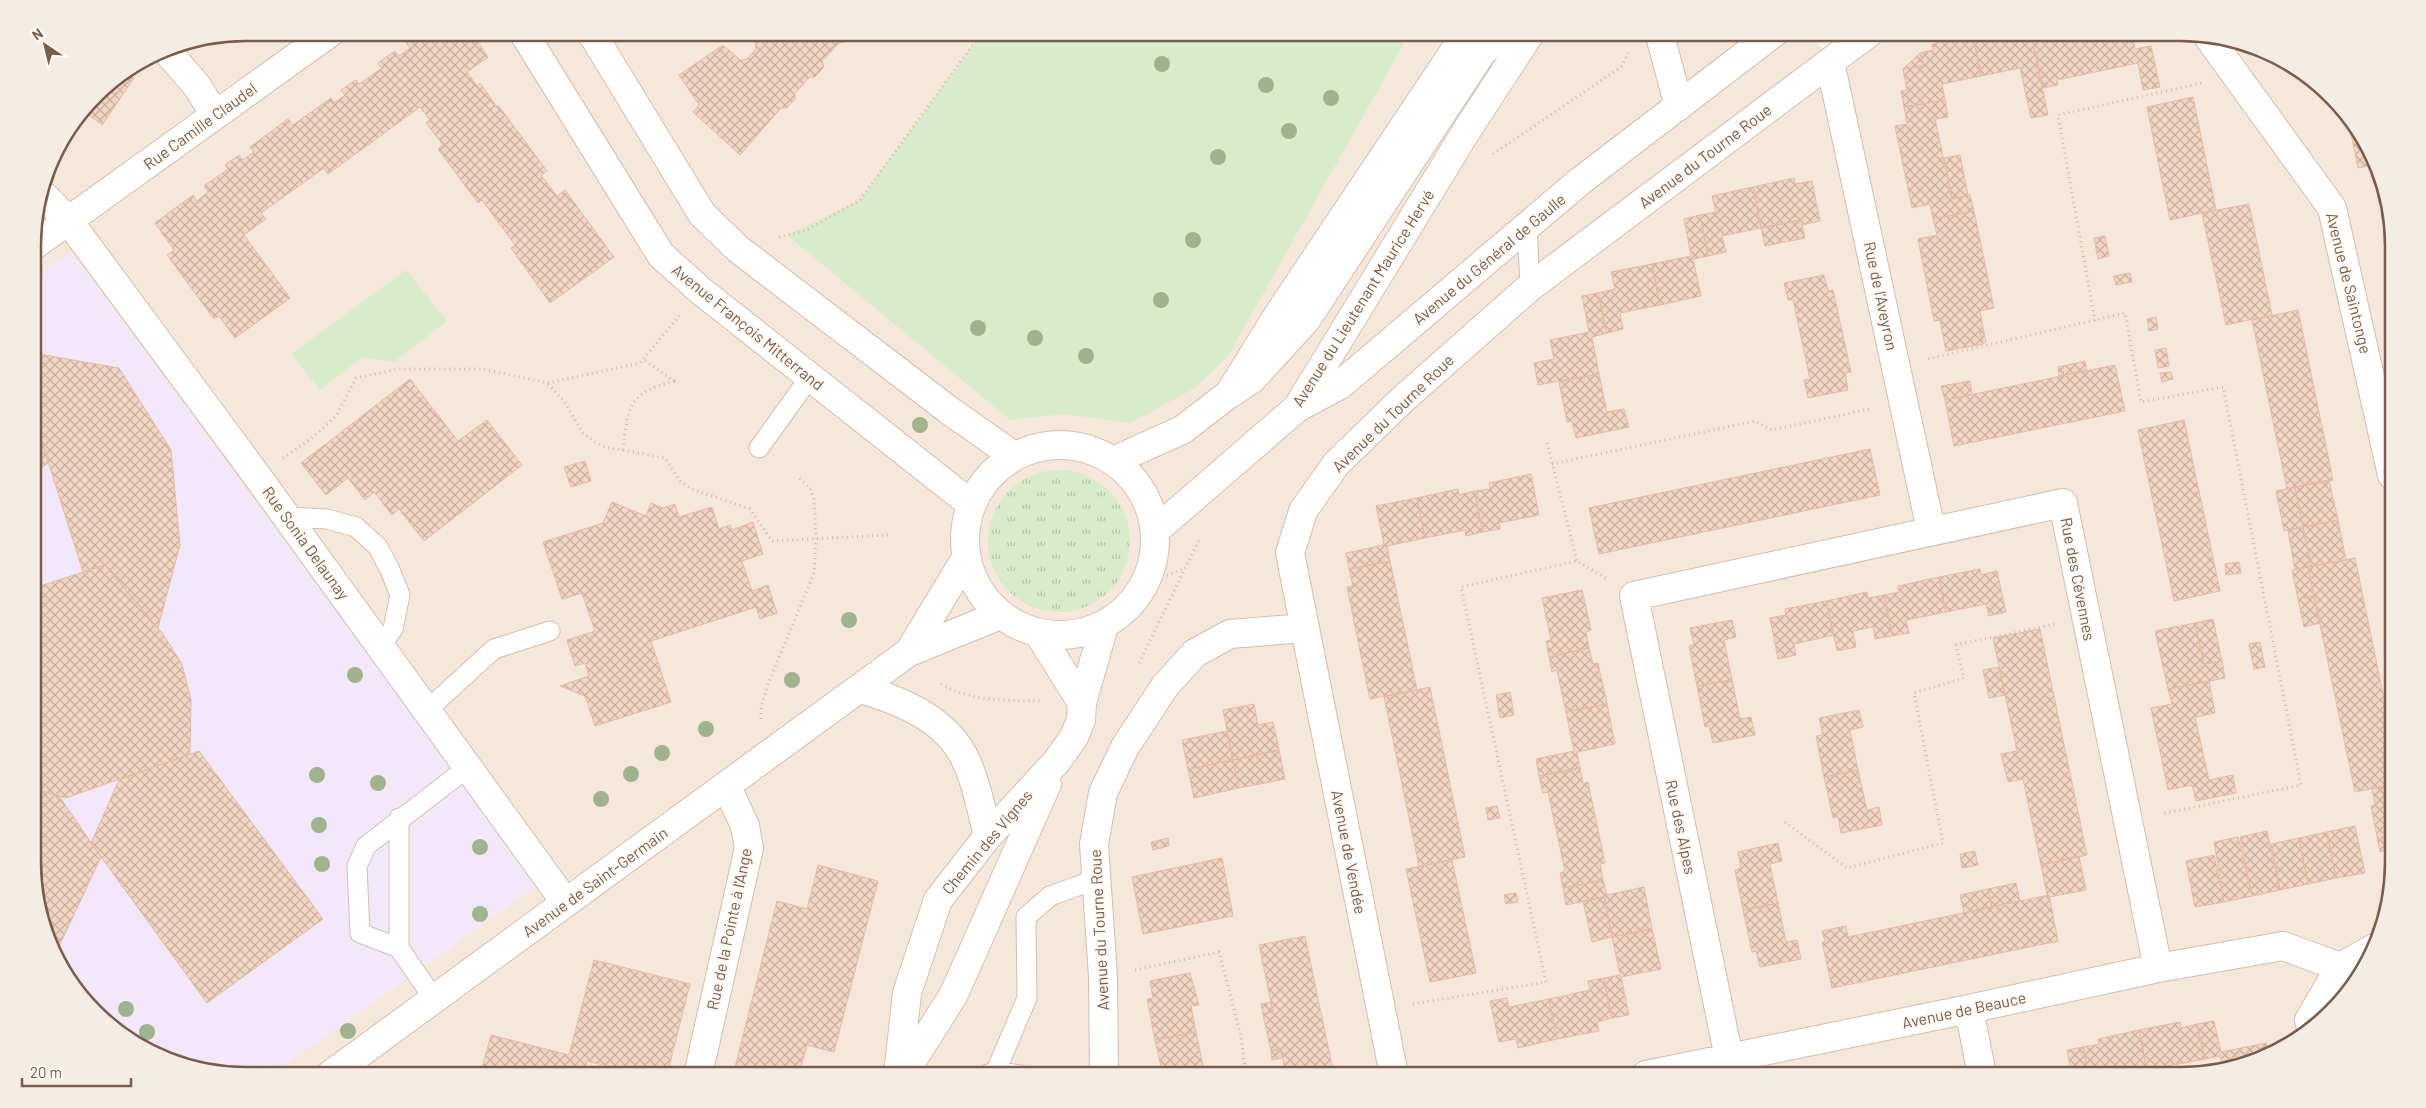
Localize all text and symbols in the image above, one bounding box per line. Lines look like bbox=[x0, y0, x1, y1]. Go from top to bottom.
north arrow bbox=[20, 20, 70, 70]
text: N bbox=[29, 24, 46, 44]
street label: Rue Camille Claudel bbox=[139, 78, 260, 173]
street label: Avenue du Tourne Roue bbox=[1634, 99, 1775, 212]
street label: Avenue du Lieutenant Maurice Hervé bbox=[1288, 186, 1438, 410]
street label: Avenue du Général de Gaulle bbox=[1408, 189, 1569, 328]
street label: Avenue de Saintonge bbox=[2323, 210, 2376, 355]
street label: Rue de l'Aveyron bbox=[1861, 240, 1902, 352]
street label: Avenue François Mitterrand bbox=[669, 259, 828, 394]
street label: Avenue du Tourne Roue bbox=[1328, 350, 1457, 476]
street label: Rue Sonia Delaunay bbox=[259, 482, 354, 603]
street label: Rue des Cévennes bbox=[2057, 516, 2100, 642]
street label: Rue des Alpes bbox=[1662, 778, 1701, 876]
street label: Chemin des Vignes bbox=[937, 786, 1036, 898]
street label: Avenue de Vendée bbox=[1328, 788, 1371, 916]
street label: Avenue de Saint-Germain bbox=[518, 823, 671, 941]
street label: Rue de la Pointe à l'Ange bbox=[702, 846, 755, 1012]
street label: Avenue du Tourne Roue bbox=[1085, 849, 1112, 1011]
street label: Avenue de Beauce bbox=[1900, 987, 2028, 1032]
scale bar bbox=[22, 1056, 131, 1088]
text: 20 m bbox=[30, 1063, 62, 1081]

